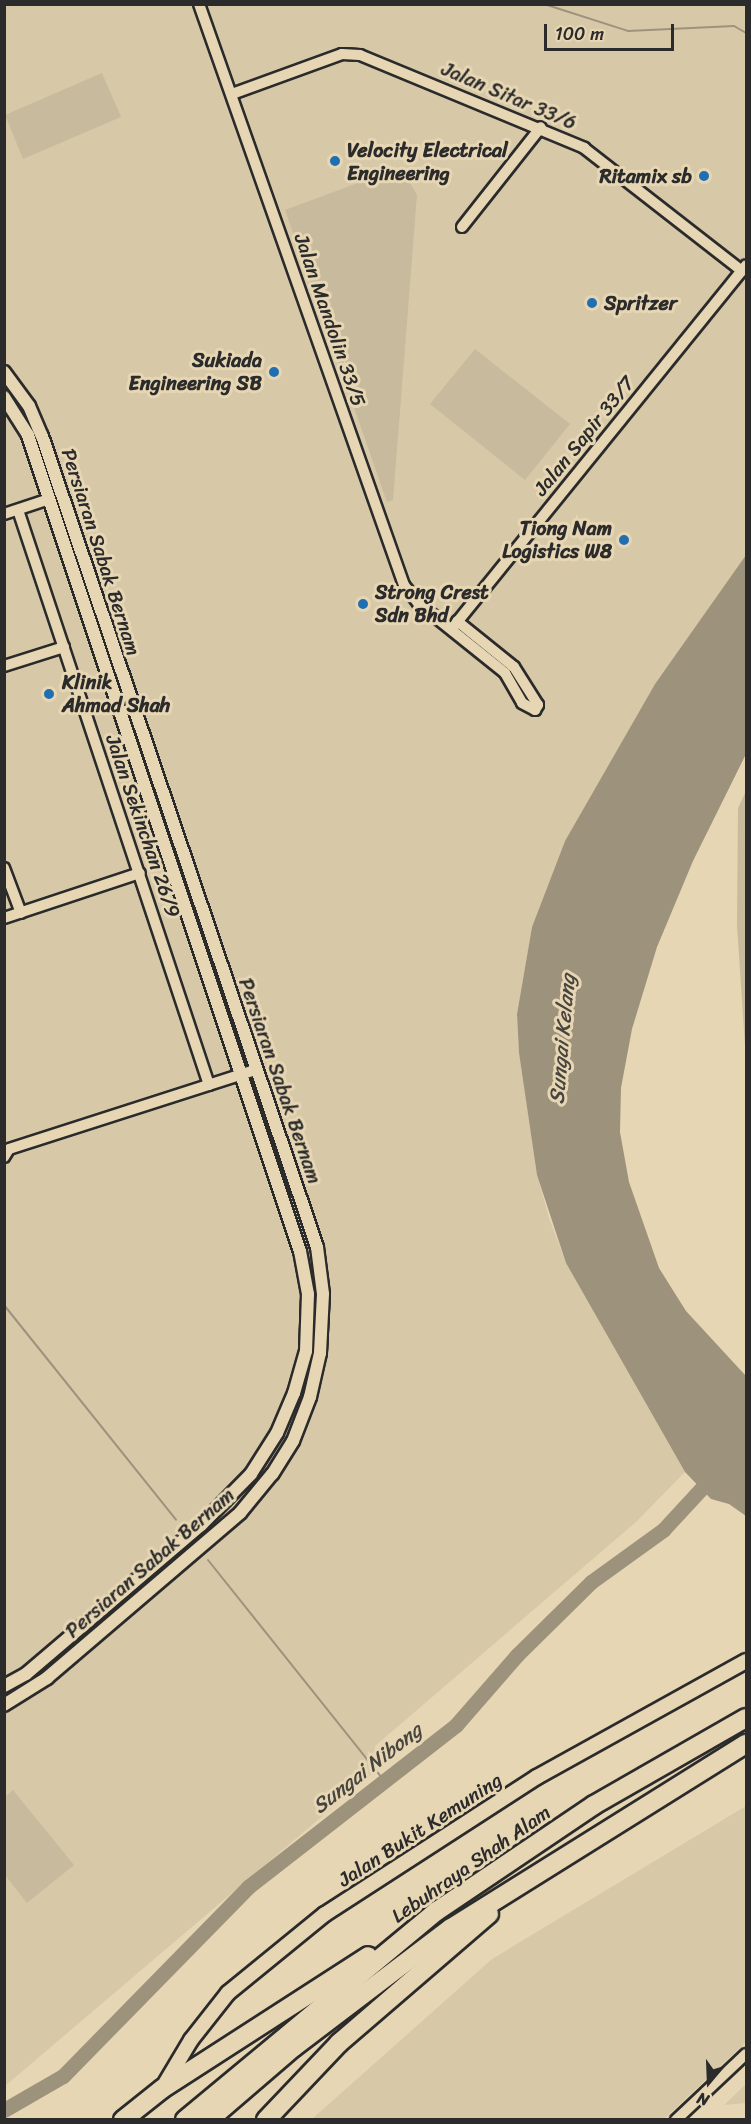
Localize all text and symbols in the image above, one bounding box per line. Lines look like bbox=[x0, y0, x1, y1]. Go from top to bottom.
scale bar bbox=[547, 12, 678, 50]
text: 100 m bbox=[555, 18, 604, 50]
street label: Jalan Sitar 33/6 bbox=[438, 57, 580, 135]
place label: Velocity Electrical Engineering bbox=[347, 138, 507, 185]
marker: Velocity Electrical Engineering bbox=[328, 154, 342, 168]
place label: Ritamix sb bbox=[599, 164, 692, 188]
marker: Ritamix sb bbox=[697, 169, 711, 183]
street label: Jalan Mandolin 33/5 bbox=[289, 231, 371, 409]
place label: Spritzer bbox=[604, 291, 677, 315]
marker: Spritzer bbox=[585, 296, 599, 310]
place label: Sukiada Engineering SB bbox=[129, 348, 262, 395]
marker: Sukiada Engineering SB bbox=[267, 365, 281, 379]
street label: Jalan Sapir 33/7 bbox=[529, 372, 639, 500]
street label: Persiaran Sabak Bernam bbox=[56, 445, 146, 659]
place label: Tiong Nam Logistics W8 bbox=[502, 516, 612, 563]
marker: Tiong Nam Logistics W8 bbox=[617, 533, 631, 547]
place label: Strong Crest Sdn Bhd bbox=[375, 580, 489, 627]
marker: Strong Crest Sdn Bhd bbox=[356, 597, 370, 611]
place label: Klinik Ahmad Shah bbox=[62, 670, 170, 717]
marker: Klinik Ahmad Shah bbox=[40, 685, 58, 703]
street label: Jalan Sekinchan 26/9 bbox=[100, 731, 186, 921]
water label: Sungai Kelang bbox=[544, 973, 580, 1105]
street label: Persiaran Sabak Bernam bbox=[233, 975, 327, 1187]
street label: Persiaran Sabak Bernam bbox=[60, 1483, 240, 1643]
water label: Sungai Nibong bbox=[307, 1717, 427, 1819]
street label: Jalan Bukit Kemuning bbox=[334, 1768, 506, 1892]
street label: Lebuhraya Shah Alam bbox=[387, 1800, 555, 1928]
north arrow bbox=[679, 2052, 739, 2112]
text: N bbox=[693, 2084, 713, 2115]

